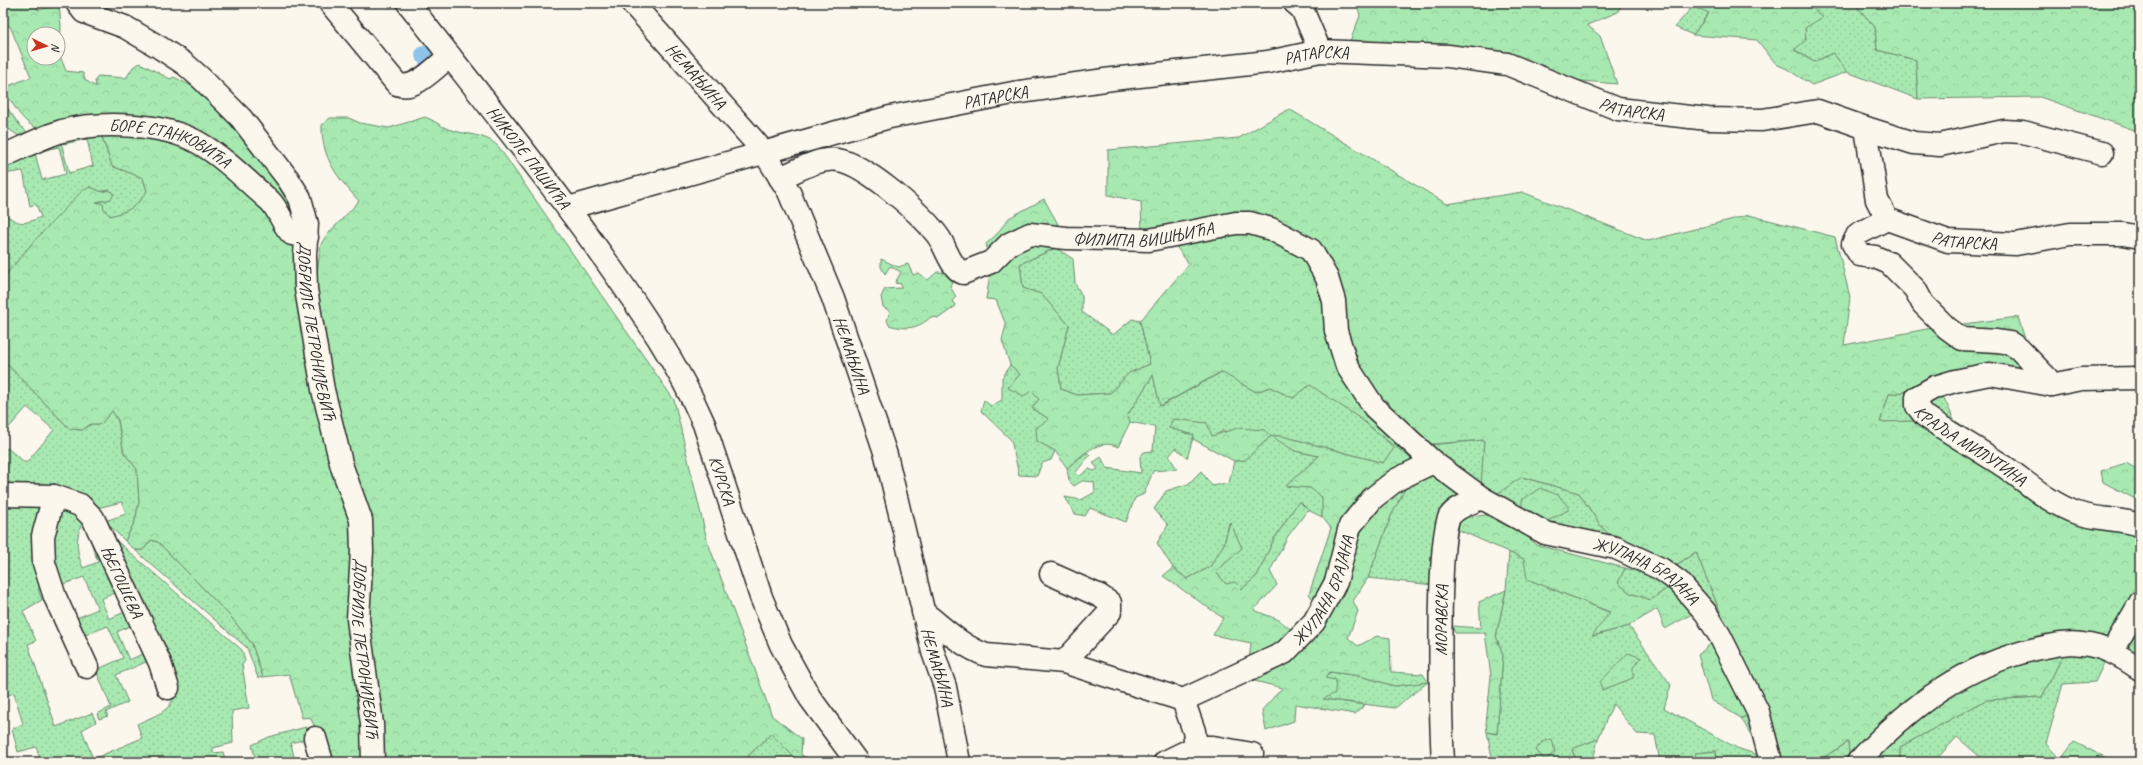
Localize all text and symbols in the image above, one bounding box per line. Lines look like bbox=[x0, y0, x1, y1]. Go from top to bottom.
north arrow bbox=[26, 26, 66, 66]
street label: НЕМАЊИНА bbox=[661, 39, 731, 114]
street label: РАТАРСКА bbox=[1282, 40, 1350, 69]
text: N bbox=[49, 43, 63, 53]
street label: РАТАРСКА bbox=[961, 81, 1030, 113]
street label: РАТАРСКА bbox=[1596, 93, 1666, 125]
street label: НИКОЛЕ ПАШИЋА bbox=[482, 102, 575, 214]
street label: БОРЕ СТАНКОВИЋА bbox=[109, 115, 236, 173]
street label: ФИЛИПА ВИШЊИЋА bbox=[1073, 217, 1217, 251]
street label: РАТАРСКА bbox=[1929, 226, 1998, 254]
street label: ДОБРИЛЕ ПЕТРОНИЈЕВИЋ bbox=[294, 241, 340, 424]
street label: НЕМАЊИНА bbox=[829, 313, 875, 397]
street label: КРАЉА МИЛУТИНА bbox=[1910, 401, 2031, 490]
street label: КУРСКА bbox=[704, 453, 740, 508]
street label: ЖУПАНА БРАЈАНА bbox=[1287, 533, 1358, 650]
street label: ЖУПАНА БРАЈАНА bbox=[1591, 533, 1704, 609]
street label: ЊЕГОШЕВА bbox=[96, 542, 148, 623]
street label: ДОБРИЛЕ ПЕТРОНИЈЕВИЋ bbox=[347, 558, 383, 740]
street label: МОРАВСКА bbox=[1430, 584, 1452, 656]
street label: НЕМАЊИНА bbox=[917, 626, 958, 708]

